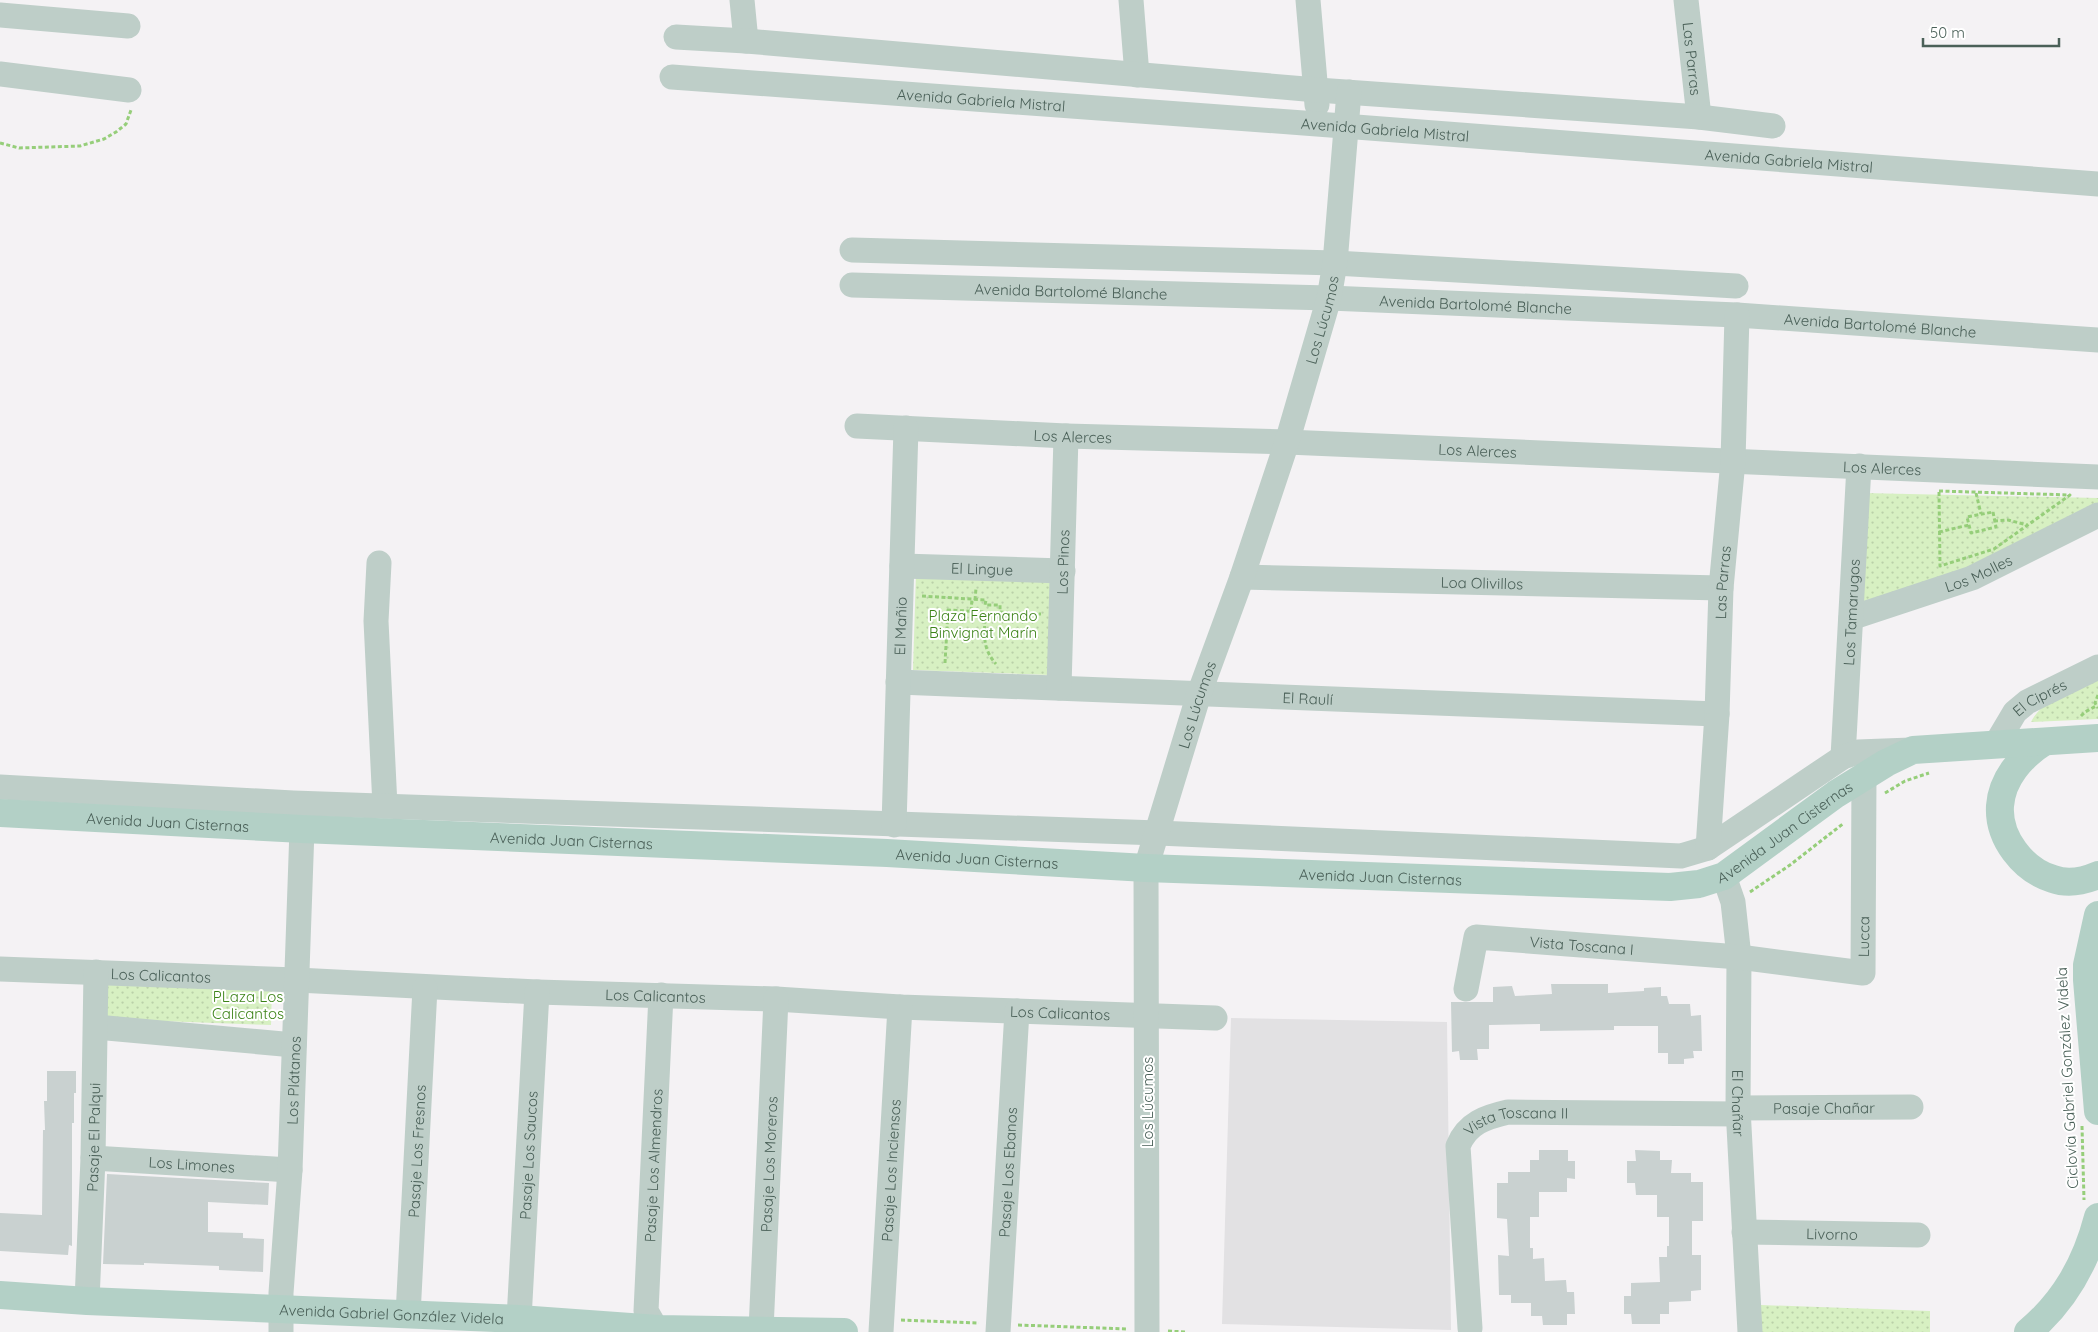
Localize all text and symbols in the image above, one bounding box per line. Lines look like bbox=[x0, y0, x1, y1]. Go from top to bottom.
scale bar bbox=[1923, 15, 2059, 47]
street label: Las Parras bbox=[1679, 21, 1706, 96]
text: 50 m bbox=[1930, 23, 1965, 42]
street label: Avenida Gabriela Mistral bbox=[896, 84, 1066, 115]
street label: Avenida Gabriela Mistral bbox=[1300, 113, 1470, 145]
street label: Avenida Gabriela Mistral bbox=[1704, 144, 1874, 176]
street label: Los Lúcumos bbox=[1301, 274, 1342, 366]
street label: Avenida Bartolomé Blanche bbox=[974, 279, 1168, 303]
street label: Avenida Bartolomé Blanche bbox=[1379, 291, 1572, 318]
street label: Avenida Bartolomé Blanche bbox=[1783, 309, 1977, 341]
street label: Los Alerces bbox=[1033, 425, 1112, 447]
street label: Los Alerces bbox=[1438, 439, 1517, 461]
street label: Los Alerces bbox=[1843, 457, 1922, 479]
street label: Los Pinos bbox=[1052, 529, 1073, 595]
street label: Las Parras bbox=[1711, 545, 1734, 620]
street label: Los Molles bbox=[1942, 550, 2015, 596]
street label: El Lingue bbox=[951, 558, 1013, 579]
street label: Los Tamarugos bbox=[1839, 558, 1863, 666]
street label: Loa Olivillos bbox=[1441, 572, 1523, 593]
street label: El Mañio bbox=[890, 597, 910, 656]
park label: Plaza Fernando Binvignat Marín bbox=[929, 606, 1037, 642]
street label: Los Lúcumos bbox=[1174, 658, 1220, 751]
street label: El Ciprés bbox=[2008, 675, 2070, 720]
street label: El Raulí bbox=[1282, 688, 1334, 709]
street label: Avenida Juan Cisternas bbox=[1715, 777, 1856, 887]
street label: Avenida Juan Cisternas bbox=[86, 808, 250, 836]
street label: Avenida Juan Cisternas bbox=[490, 827, 653, 853]
street label: Avenida Juan Cisternas bbox=[895, 844, 1059, 872]
street label: Avenida Juan Cisternas bbox=[1299, 864, 1462, 889]
street label: Lucca bbox=[1854, 916, 1873, 957]
street label: Vista Toscana I bbox=[1529, 932, 1635, 958]
street label: Los Calicantos bbox=[110, 964, 211, 986]
street label: Ciclovía Gabriel González Videla bbox=[2052, 967, 2082, 1189]
street label: Los Calicantos bbox=[605, 985, 706, 1006]
park label: PLaza Los Calicantos bbox=[212, 987, 284, 1023]
street label: Los Calicantos bbox=[1010, 1001, 1111, 1024]
street label: Los Plátanos bbox=[282, 1036, 304, 1125]
street label: Los Lúcumos bbox=[1138, 1057, 1157, 1147]
street label: El Chañar bbox=[1728, 1070, 1749, 1137]
street label: Pasaje El Palqui bbox=[82, 1082, 104, 1192]
street label: Pasaje Los Fresnos bbox=[404, 1084, 429, 1218]
street label: Pasaje Los Almendros bbox=[640, 1088, 666, 1243]
street label: Pasaje Los Saucos bbox=[515, 1090, 541, 1220]
street label: Pasaje Los Moreros bbox=[756, 1096, 781, 1233]
street label: Pasaje Los Inciensos bbox=[877, 1098, 904, 1242]
street label: Pasaje Chañar bbox=[1773, 1098, 1875, 1117]
street label: Vista Toscana II bbox=[1459, 1102, 1568, 1139]
street label: Pasaje Los Ebanos bbox=[994, 1107, 1021, 1238]
street label: Los Limones bbox=[148, 1152, 235, 1176]
street label: Livorno bbox=[1806, 1224, 1858, 1243]
street label: Avenida Gabriel González Videla bbox=[279, 1300, 504, 1328]

